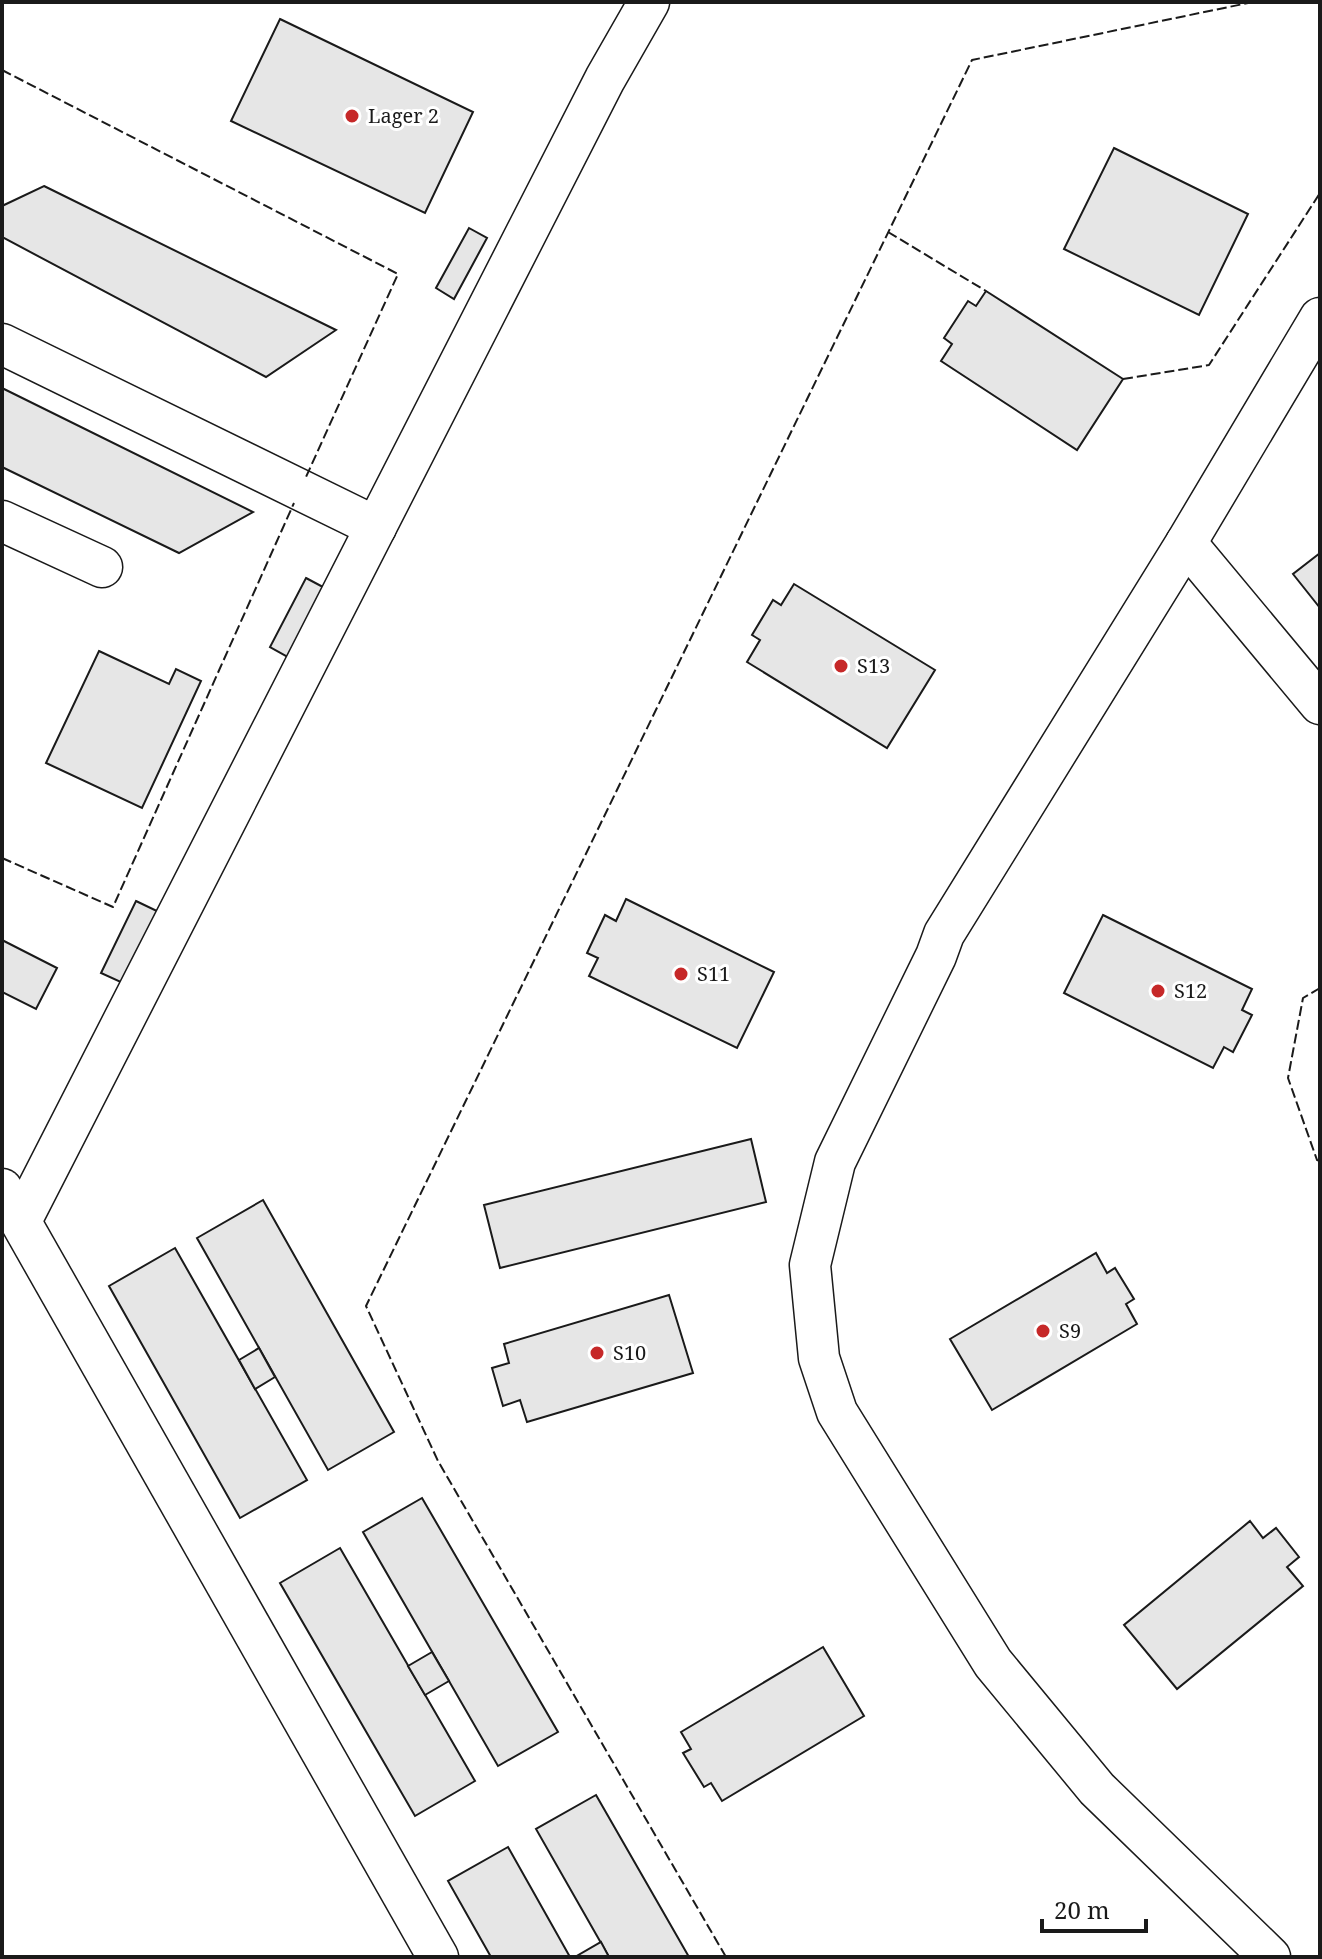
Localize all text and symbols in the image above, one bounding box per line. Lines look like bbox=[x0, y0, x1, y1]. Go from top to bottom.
place label: Lager 2 bbox=[368, 102, 439, 129]
marker: Lager 2 bbox=[343, 107, 361, 125]
place label: S13 bbox=[857, 652, 890, 679]
marker: S13 bbox=[832, 657, 850, 675]
place label: S11 bbox=[697, 960, 730, 987]
marker: S11 bbox=[672, 965, 690, 983]
place label: S12 bbox=[1174, 977, 1207, 1004]
marker: S12 bbox=[1149, 982, 1167, 1000]
place label: S9 bbox=[1059, 1317, 1081, 1344]
marker: S9 bbox=[1034, 1322, 1052, 1340]
place label: S10 bbox=[613, 1339, 646, 1366]
marker: S10 bbox=[588, 1344, 606, 1362]
scale bar bbox=[1042, 1883, 1146, 1933]
text: 20 m bbox=[1054, 1893, 1110, 1926]

